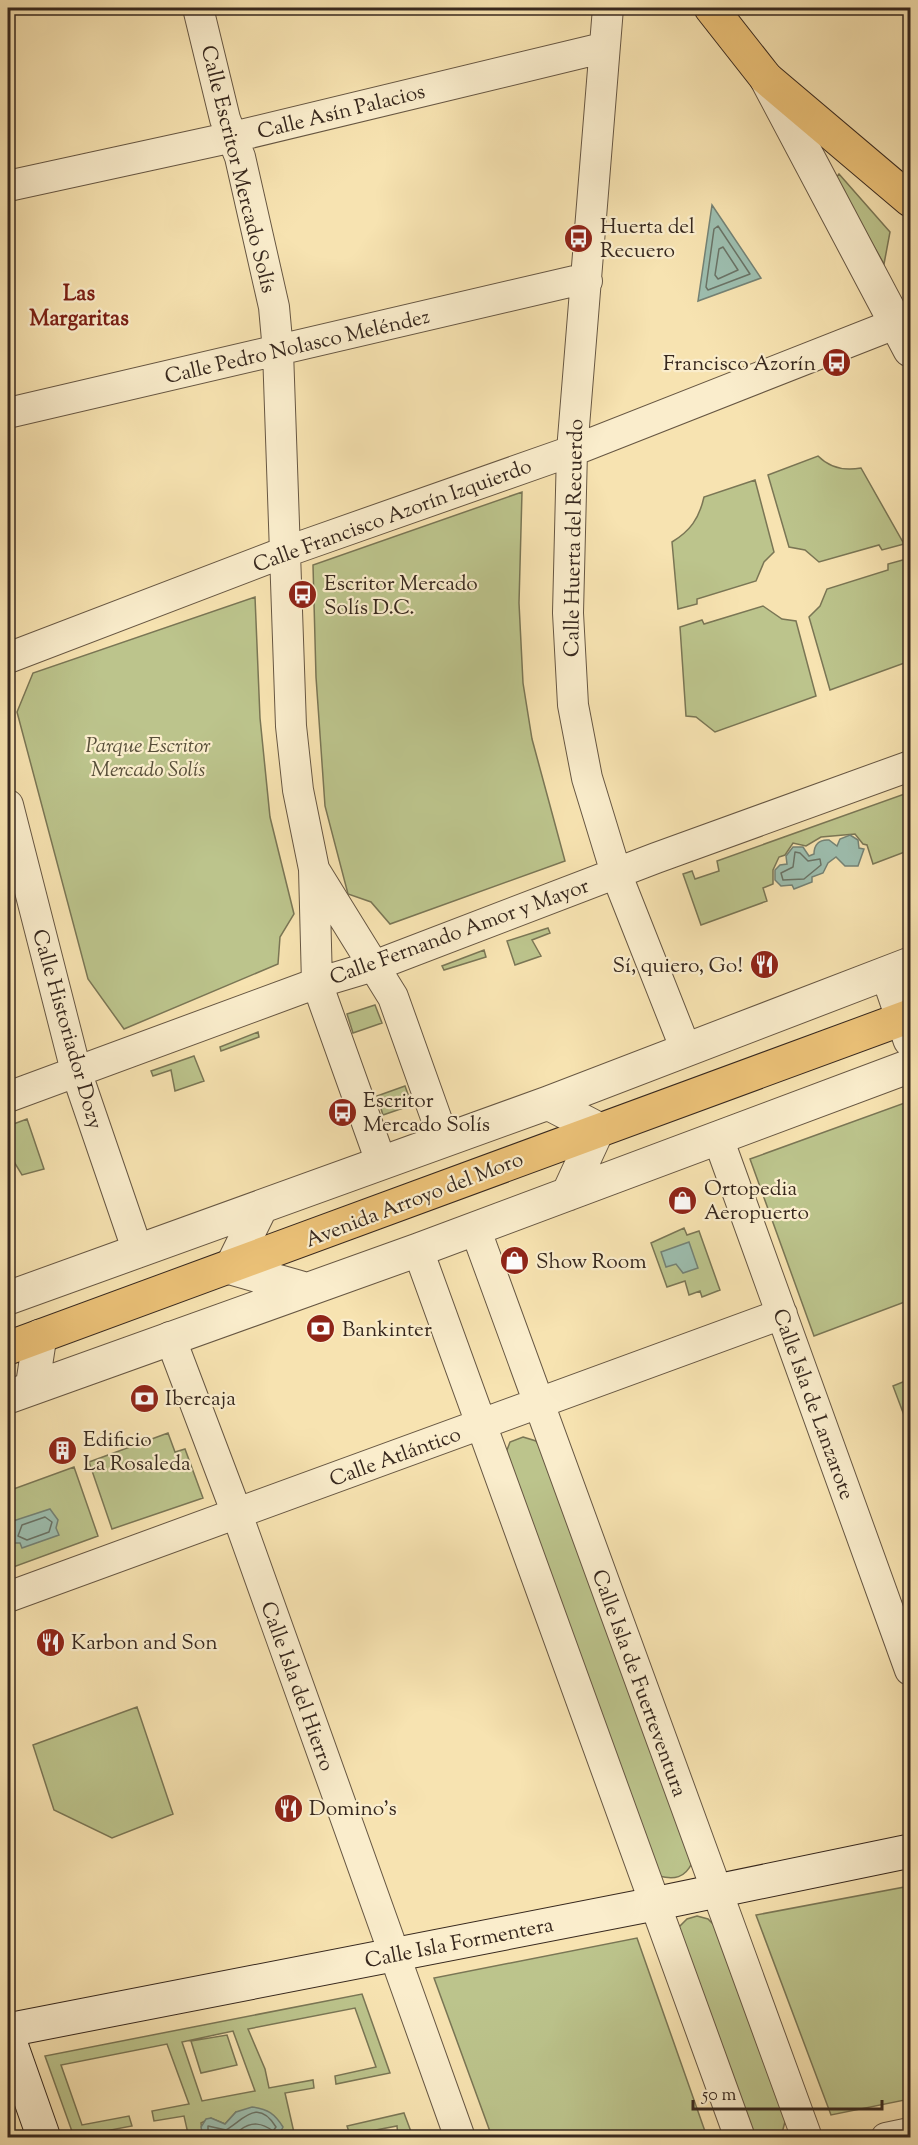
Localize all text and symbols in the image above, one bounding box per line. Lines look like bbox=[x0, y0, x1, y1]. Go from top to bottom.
street label: Calle Escritor Mercado Solís bbox=[192, 42, 282, 297]
street label: Calle Asín Palacios bbox=[255, 78, 428, 148]
place label: Huerta del Recuero bbox=[600, 213, 695, 267]
bus stop icon: Huerta del Recuero bbox=[563, 222, 595, 254]
district label: Las Margaritas bbox=[29, 279, 129, 336]
street label: Calle Pedro Nolasco Meléndez bbox=[162, 303, 433, 393]
bus stop icon: Francisco Azorín bbox=[821, 347, 853, 379]
place label: Francisco Azorín bbox=[663, 350, 816, 380]
street label: Calle Huerta del Recuerdo bbox=[558, 419, 592, 657]
street label: Calle Francisco Azorín Izquierdo bbox=[249, 452, 536, 581]
place label: Escritor Mercado Solís D.C. bbox=[324, 570, 478, 624]
bus stop icon: Escritor Mercado Solís D.C. bbox=[287, 579, 319, 611]
park label: Parque Escritor Mercado Solís bbox=[85, 732, 211, 786]
street label: Calle Fernando Amor y Mayor bbox=[326, 872, 594, 994]
street label: Calle Historiador Dozy bbox=[23, 926, 109, 1134]
restaurant icon: Sí, quiero, Go! bbox=[748, 949, 780, 981]
place label: Sí, quiero, Go! bbox=[613, 952, 743, 982]
place label: Escritor Mercado Solís bbox=[363, 1087, 490, 1141]
bus stop icon: Escritor Mercado Solís bbox=[326, 1096, 358, 1128]
street label: Avenida Arroyo del Moro bbox=[301, 1145, 528, 1256]
place label: Ortopedia Aeropuerto bbox=[704, 1175, 809, 1229]
shop icon: Ortopedia Aeropuerto bbox=[667, 1184, 699, 1216]
shop icon: Show Room bbox=[499, 1245, 531, 1277]
place label: Show Room bbox=[536, 1248, 647, 1278]
street label: Calle Isla de Lanzarote bbox=[764, 1305, 861, 1504]
bank icon: Bankinter bbox=[305, 1313, 337, 1345]
place label: Bankinter bbox=[342, 1316, 432, 1346]
bank icon: Ibercaja bbox=[128, 1382, 160, 1414]
place label: Ibercaja bbox=[165, 1385, 236, 1415]
street label: Calle Atlántico bbox=[326, 1420, 466, 1496]
place label: Edificio La Rosaleda bbox=[83, 1426, 191, 1480]
building icon: Edificio La Rosaleda bbox=[46, 1435, 78, 1467]
street label: Calle Isla de Fuerteventura bbox=[583, 1566, 693, 1802]
street label: Calle Isla del Hierro bbox=[252, 1598, 341, 1776]
restaurant icon: Karbon and Son bbox=[34, 1626, 66, 1658]
place label: Karbon and Son bbox=[71, 1629, 218, 1659]
restaurant icon: Domino's bbox=[272, 1792, 304, 1824]
place label: Domino's bbox=[309, 1795, 397, 1825]
street label: Calle Isla Formentera bbox=[362, 1911, 557, 1977]
scale bar bbox=[693, 2073, 882, 2111]
text: 50 m bbox=[701, 2083, 737, 2109]

